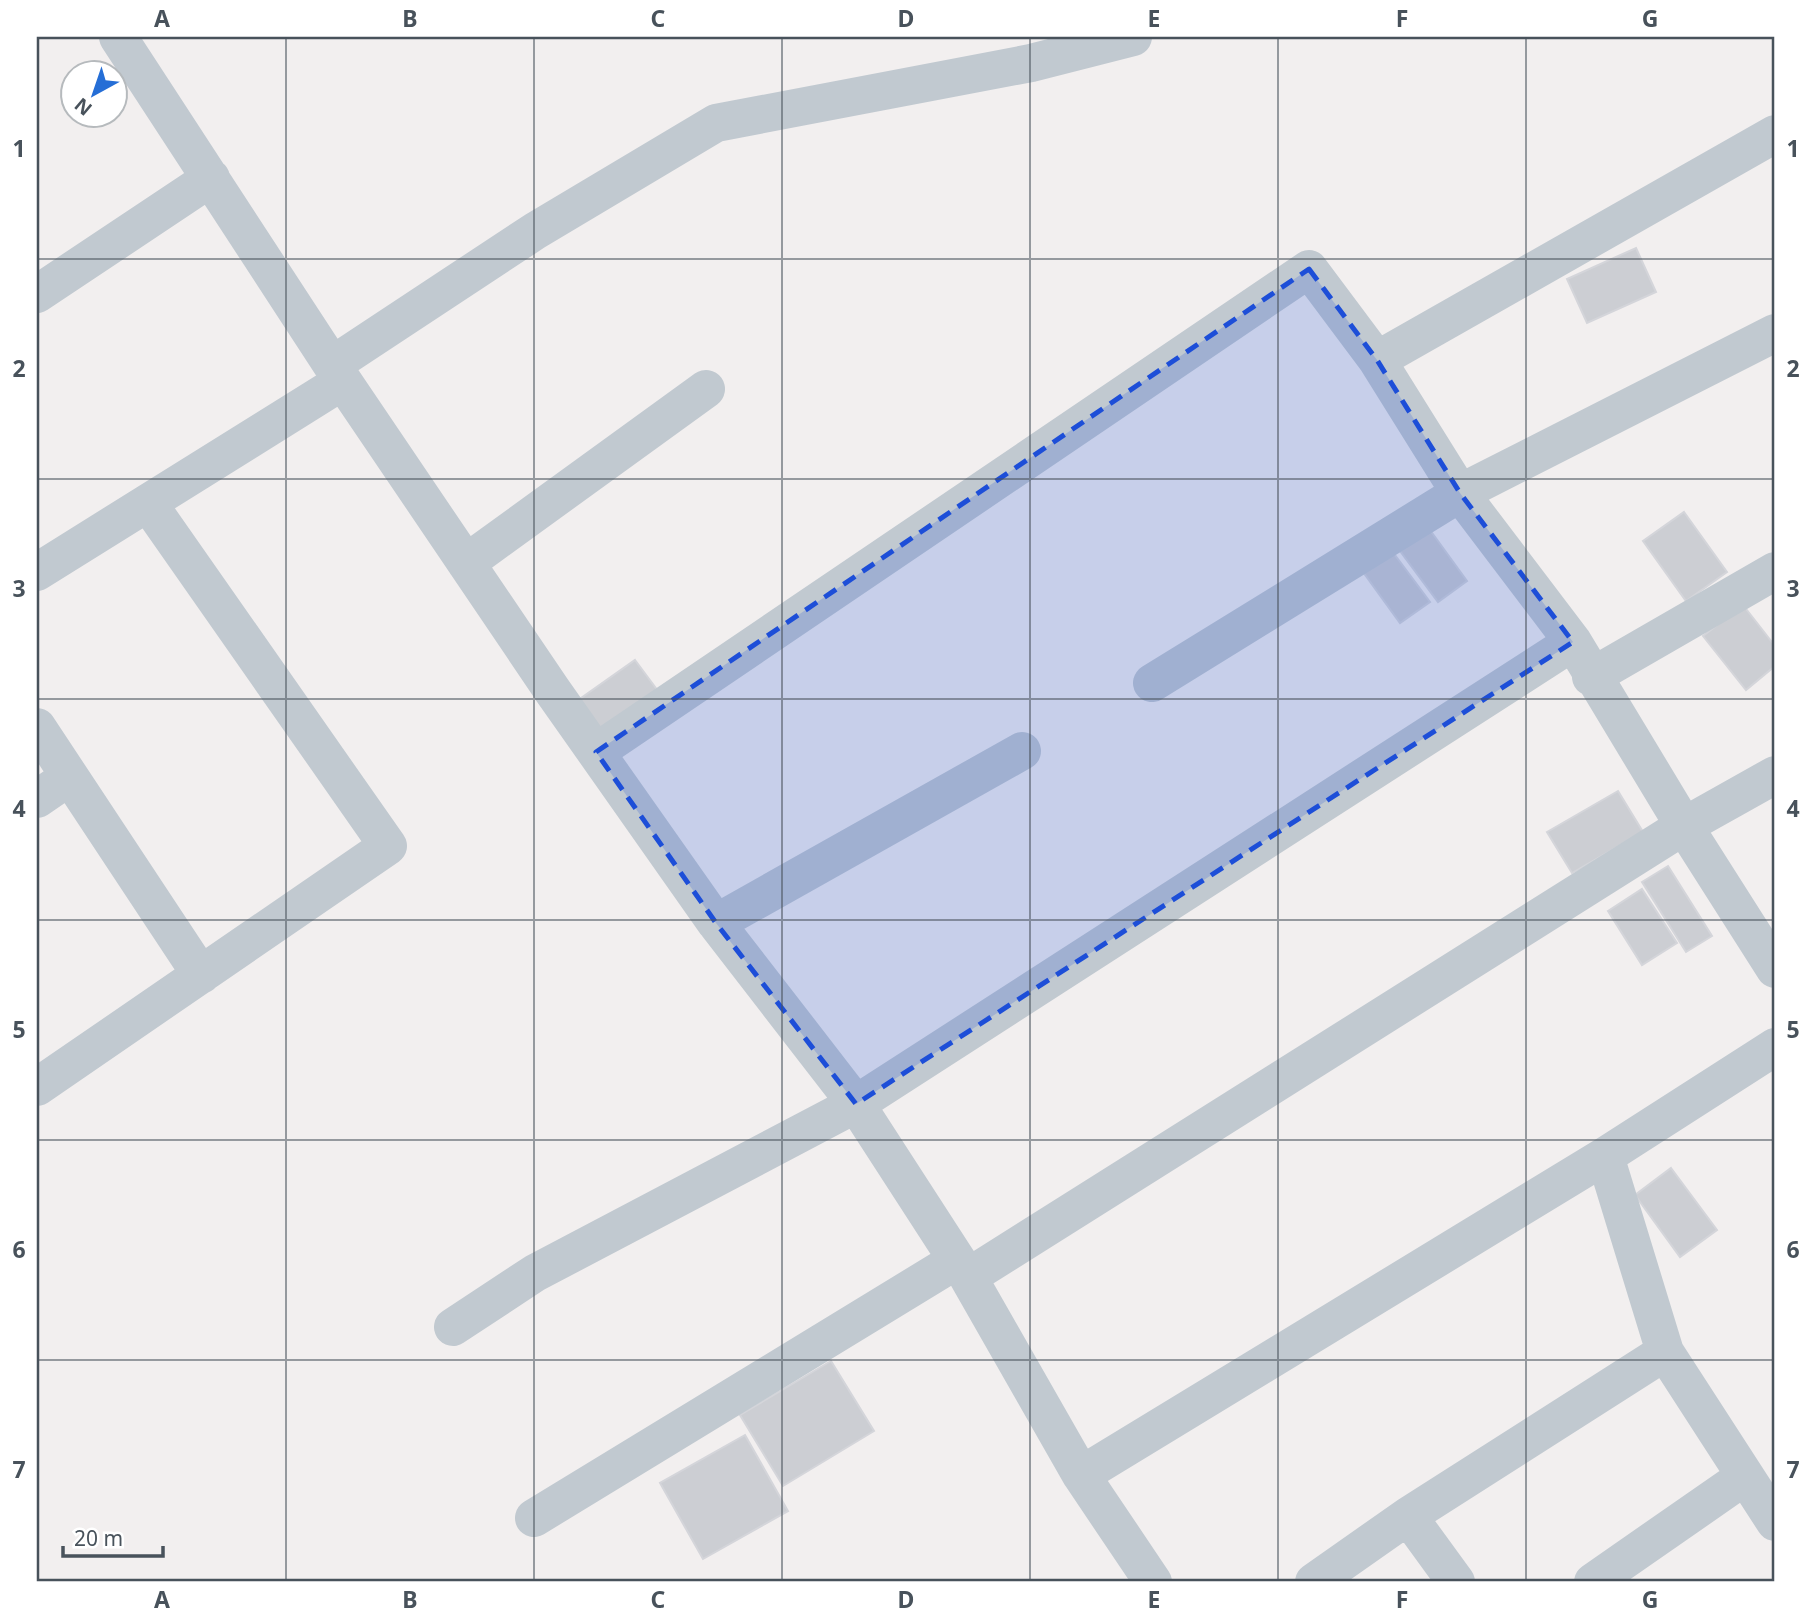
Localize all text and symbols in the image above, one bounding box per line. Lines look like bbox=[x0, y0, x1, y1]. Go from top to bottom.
text: A bbox=[154, 2, 170, 34]
text: B bbox=[402, 2, 418, 34]
text: C bbox=[651, 2, 666, 34]
text: D bbox=[898, 2, 914, 34]
text: E bbox=[1148, 2, 1160, 34]
text: F bbox=[1396, 2, 1408, 34]
text: G bbox=[1642, 2, 1658, 34]
north arrow bbox=[60, 60, 130, 130]
text: N bbox=[69, 92, 97, 122]
text: 1 bbox=[12, 132, 26, 164]
text: 1 bbox=[1786, 132, 1800, 164]
text: 2 bbox=[12, 352, 26, 384]
text: 2 bbox=[1786, 352, 1800, 384]
text: 3 bbox=[12, 572, 26, 604]
text: 3 bbox=[1786, 572, 1800, 604]
text: 4 bbox=[12, 792, 26, 824]
text: 4 bbox=[1786, 792, 1800, 824]
text: 5 bbox=[12, 1013, 26, 1045]
text: 5 bbox=[1786, 1013, 1800, 1045]
text: 6 bbox=[12, 1233, 26, 1265]
text: 6 bbox=[1786, 1233, 1800, 1265]
text: 7 bbox=[12, 1453, 26, 1485]
text: 7 bbox=[1786, 1453, 1800, 1485]
scale bar bbox=[63, 1514, 163, 1558]
text: 20 m bbox=[74, 1524, 123, 1552]
text: A bbox=[154, 1583, 170, 1615]
text: B bbox=[402, 1583, 418, 1615]
text: C bbox=[651, 1583, 666, 1615]
text: D bbox=[898, 1583, 914, 1615]
text: E bbox=[1148, 1583, 1160, 1615]
text: F bbox=[1396, 1583, 1408, 1615]
text: G bbox=[1642, 1583, 1658, 1615]

